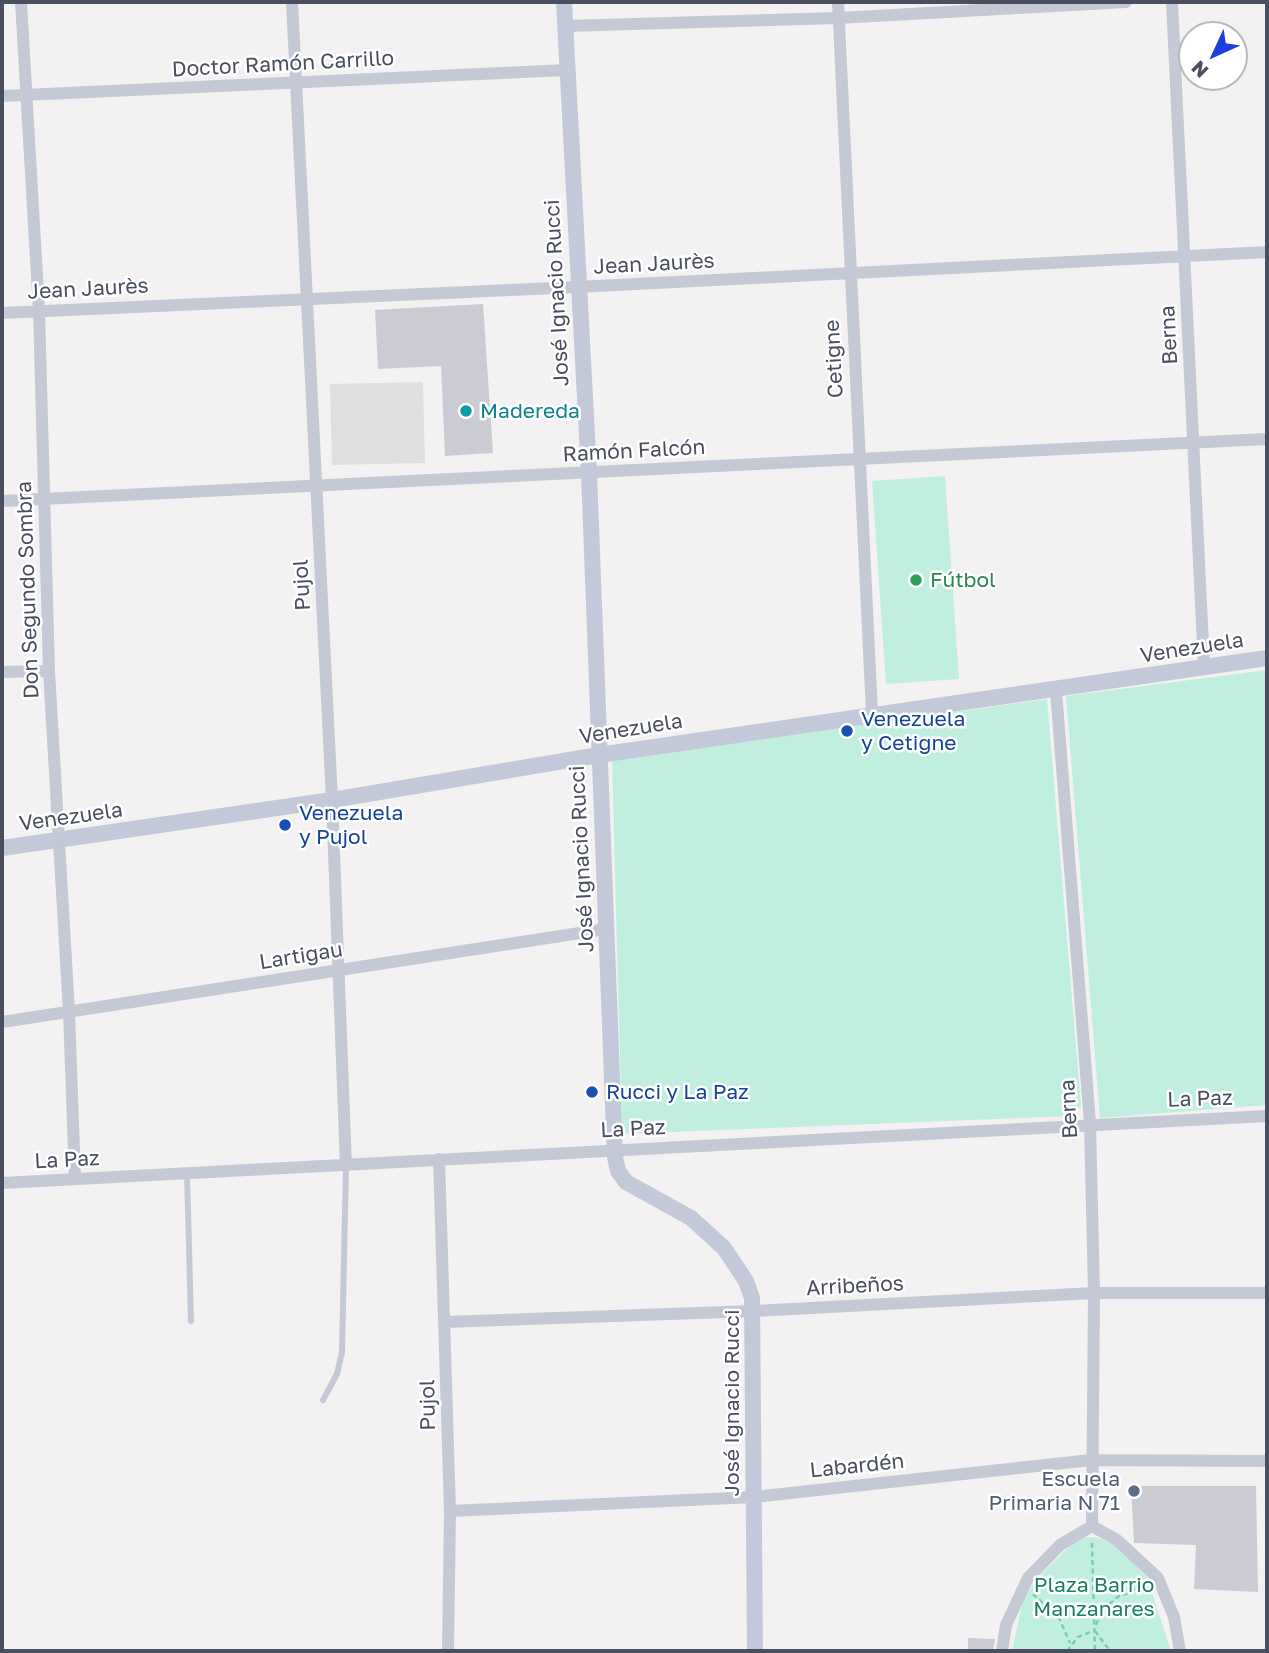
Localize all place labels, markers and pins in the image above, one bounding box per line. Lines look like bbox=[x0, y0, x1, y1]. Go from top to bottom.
place label: Madereda bbox=[480, 398, 580, 424]
marker: Madereda bbox=[458, 403, 474, 419]
place label: Fútbol bbox=[930, 567, 996, 593]
marker: Fútbol bbox=[908, 572, 924, 588]
place label: Venezuela y Cetigne bbox=[861, 706, 965, 756]
marker: Venezuela y Cetigne bbox=[839, 723, 855, 739]
place label: Venezuela y Pujol bbox=[299, 800, 403, 850]
marker: Venezuela y Pujol bbox=[277, 817, 293, 833]
place label: Rucci y La Paz bbox=[606, 1079, 749, 1105]
marker: Rucci y La Paz bbox=[584, 1084, 600, 1100]
place label: Escuela Primaria N 71 bbox=[989, 1466, 1120, 1516]
marker: Escuela Primaria N 71 bbox=[1126, 1483, 1142, 1499]

